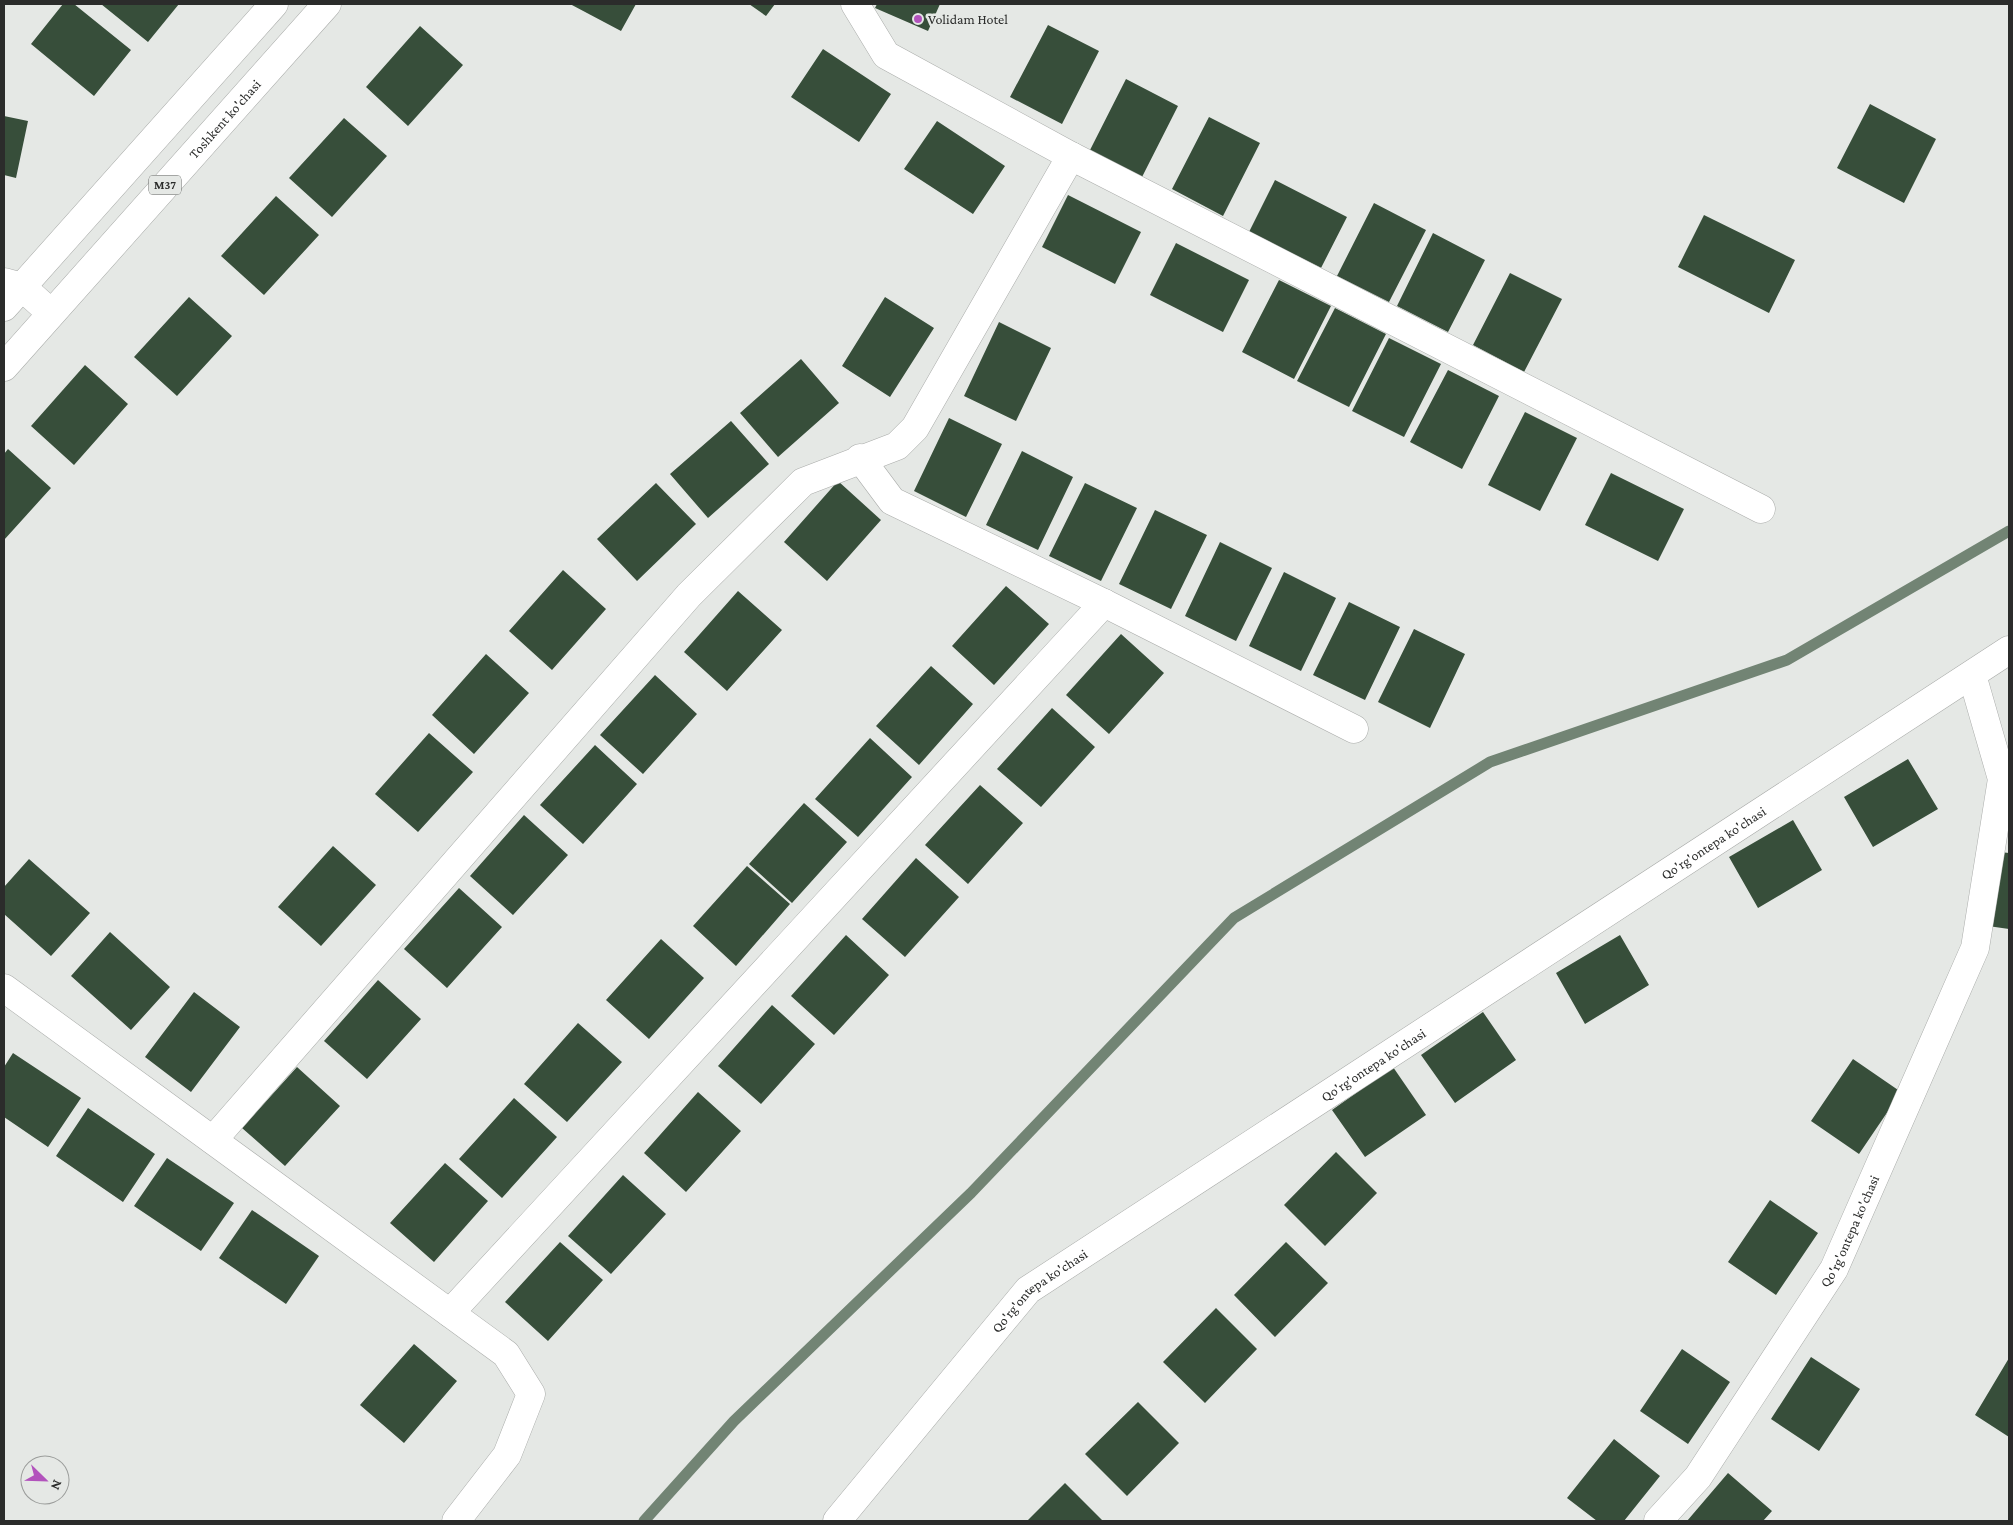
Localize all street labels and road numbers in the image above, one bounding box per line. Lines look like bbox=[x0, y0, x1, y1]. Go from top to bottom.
street label: Toshkent ko'chasi bbox=[185, 76, 264, 162]
road number: M37 bbox=[149, 176, 181, 194]
street label: Qo'rg'ontepa ko'chasi bbox=[1658, 803, 1769, 883]
street label: Qo'rg'ontepa ko'chasi bbox=[1318, 1025, 1429, 1105]
street label: Qo'rg'ontepa ko'chasi bbox=[1816, 1172, 1882, 1290]
street label: Qo'rg'ontepa ko'chasi bbox=[988, 1245, 1090, 1336]

